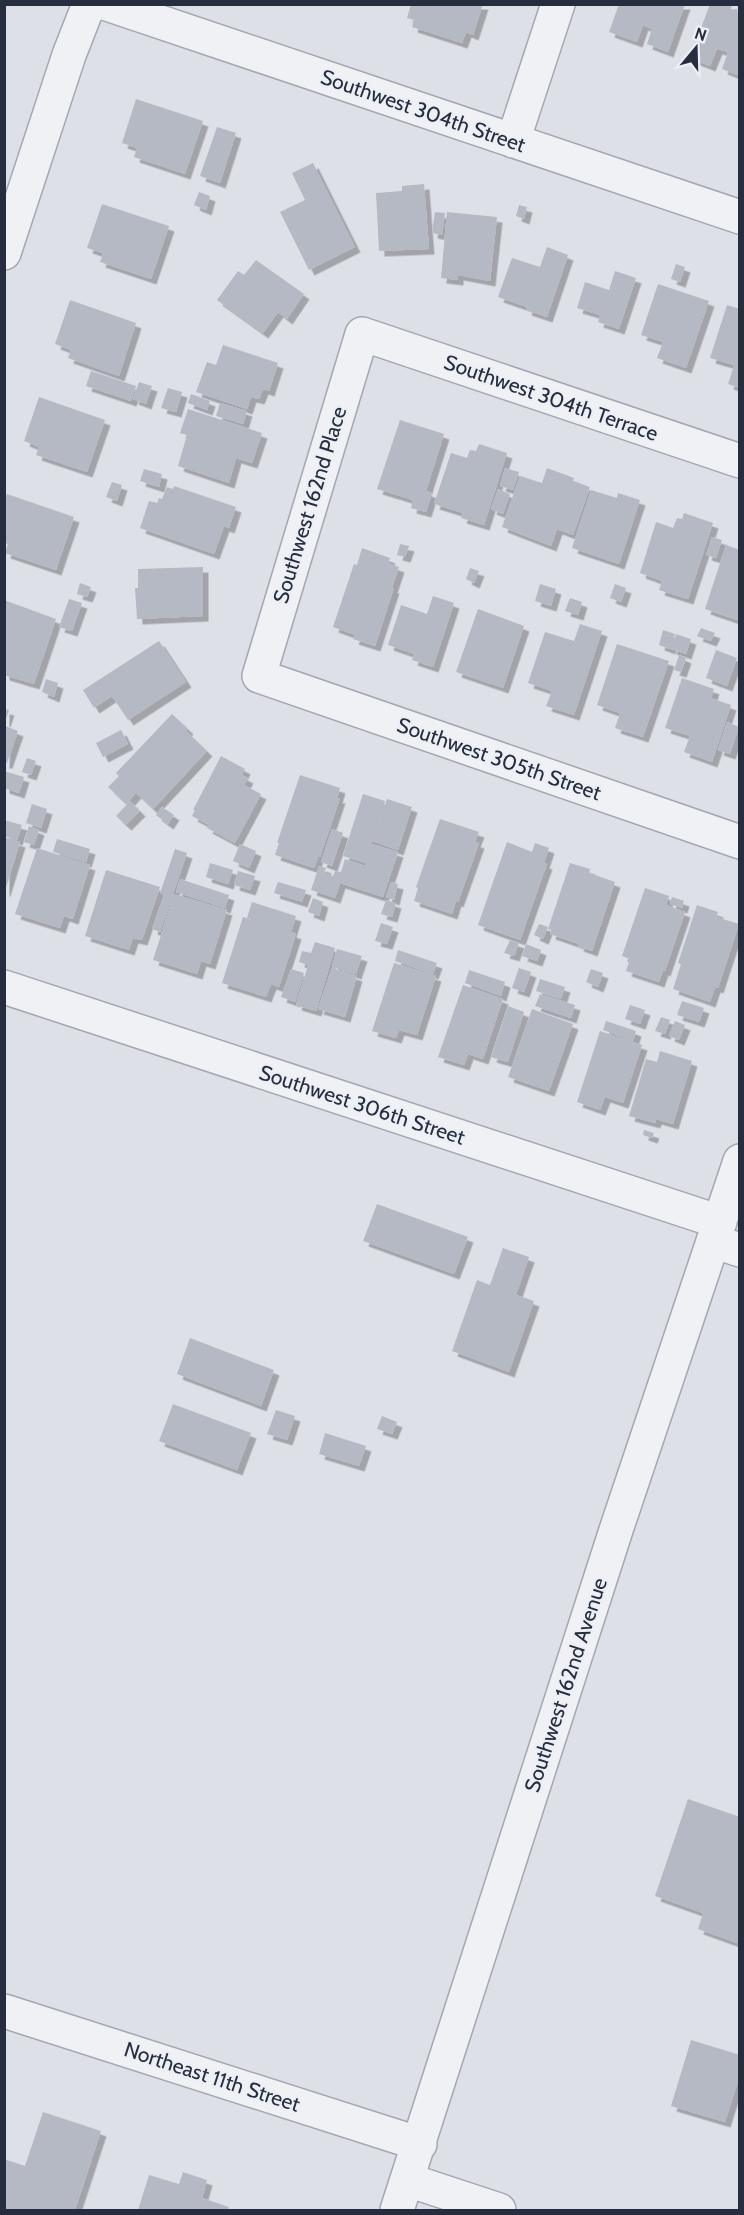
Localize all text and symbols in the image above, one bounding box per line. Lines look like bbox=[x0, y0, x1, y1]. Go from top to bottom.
north arrow bbox=[666, 18, 726, 78]
text: N bbox=[692, 23, 709, 45]
street label: Southwest 304th Street bbox=[318, 64, 529, 157]
street label: Southwest 304th Terrace bbox=[441, 349, 662, 446]
street label: Southwest 162nd Place bbox=[268, 403, 351, 606]
street label: Southwest 305th Street bbox=[394, 712, 604, 805]
street label: Southwest 306th Street bbox=[256, 1059, 468, 1150]
street label: Southwest 162nd Avenue bbox=[519, 1574, 612, 1795]
street label: Northeast 11th Street bbox=[121, 2036, 303, 2117]

